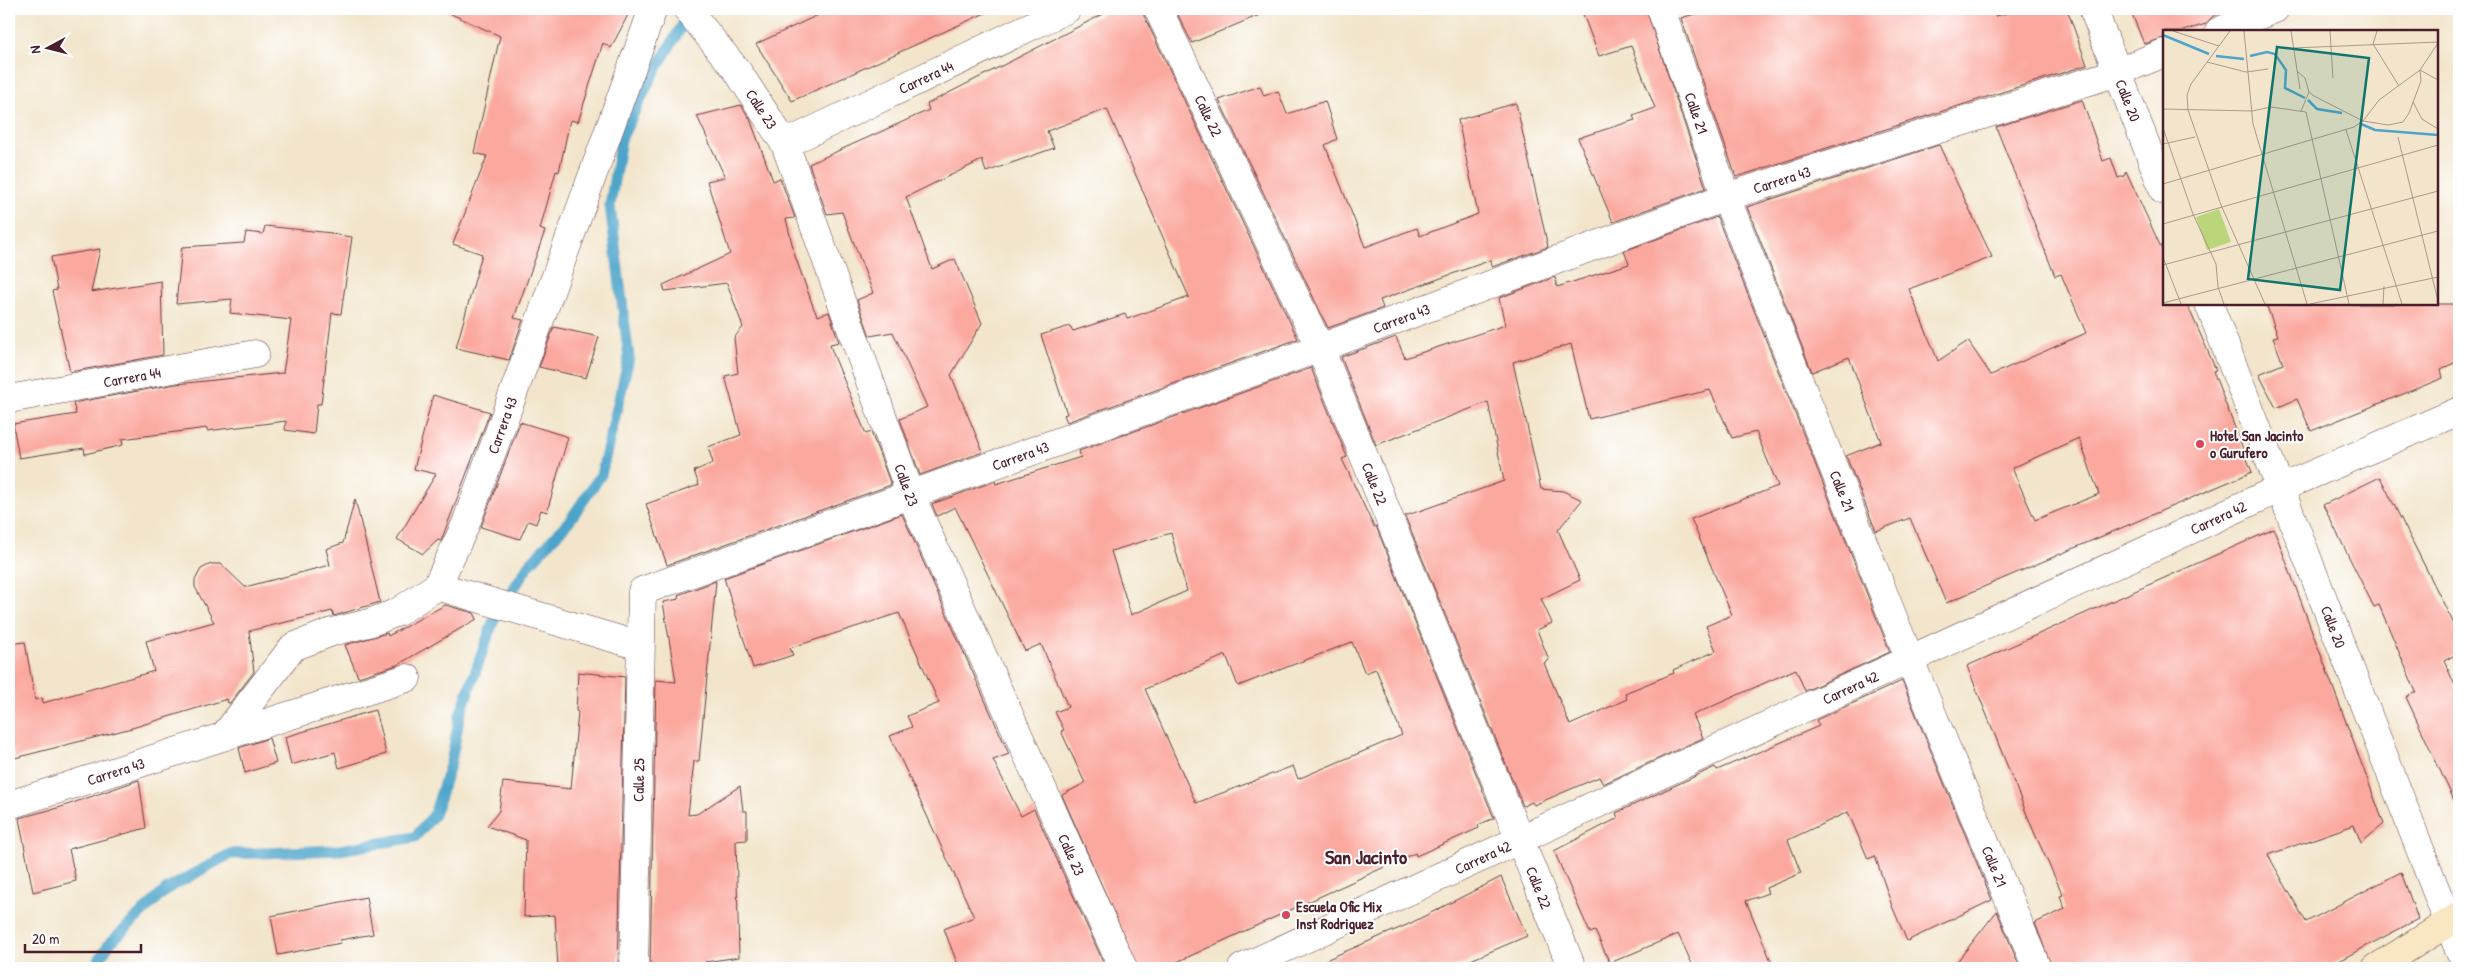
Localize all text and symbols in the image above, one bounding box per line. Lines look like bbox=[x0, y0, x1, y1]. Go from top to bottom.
north arrow bbox=[22, 22, 72, 72]
inset map bbox=[2163, 30, 2438, 305]
text: N bbox=[25, 44, 44, 55]
street label: Carrera 44 bbox=[895, 54, 957, 99]
street label: Calle 20 bbox=[2111, 76, 2146, 125]
street label: Calle 23 bbox=[741, 85, 783, 133]
street label: Calle 21 bbox=[1680, 89, 1714, 136]
street label: Calle 22 bbox=[1190, 91, 1228, 140]
street label: Carrera 43 bbox=[1750, 160, 1813, 198]
street label: Carrera 43 bbox=[1370, 298, 1433, 338]
street label: Carrera 44 bbox=[102, 361, 163, 392]
street label: Carrera 43 bbox=[482, 393, 522, 456]
place label: Hotel San Jacinto o Gurufero bbox=[2210, 425, 2303, 463]
street label: Carrera 43 bbox=[989, 435, 1052, 475]
marker: Hotel San Jacinto o Gurufero bbox=[2194, 438, 2206, 450]
street label: Calle 22 bbox=[1357, 459, 1393, 508]
street label: Calle 23 bbox=[890, 461, 925, 510]
street label: Calle 21 bbox=[1825, 467, 1860, 514]
street label: Carrera 42 bbox=[2186, 495, 2249, 539]
street label: Calle 20 bbox=[2316, 602, 2352, 651]
street label: Carrera 42 bbox=[1819, 665, 1882, 709]
street label: Carrera 43 bbox=[84, 752, 147, 790]
street label: Calle 25 bbox=[627, 757, 649, 802]
street label: Calle 23 bbox=[1054, 830, 1091, 879]
street label: Carrera 42 bbox=[1451, 835, 1514, 879]
street label: Calle 21 bbox=[1977, 842, 2013, 890]
district label: San Jacinto bbox=[1325, 843, 1407, 870]
street label: Calle 22 bbox=[1521, 863, 1557, 912]
place label: Escuela Ofic Mix Inst Rodriguez bbox=[1296, 896, 1382, 935]
marker: Escuela Ofic Mix Inst Rodriguez bbox=[1280, 909, 1292, 921]
scale bar bbox=[25, 922, 141, 954]
text: 20 m bbox=[32, 928, 59, 949]

